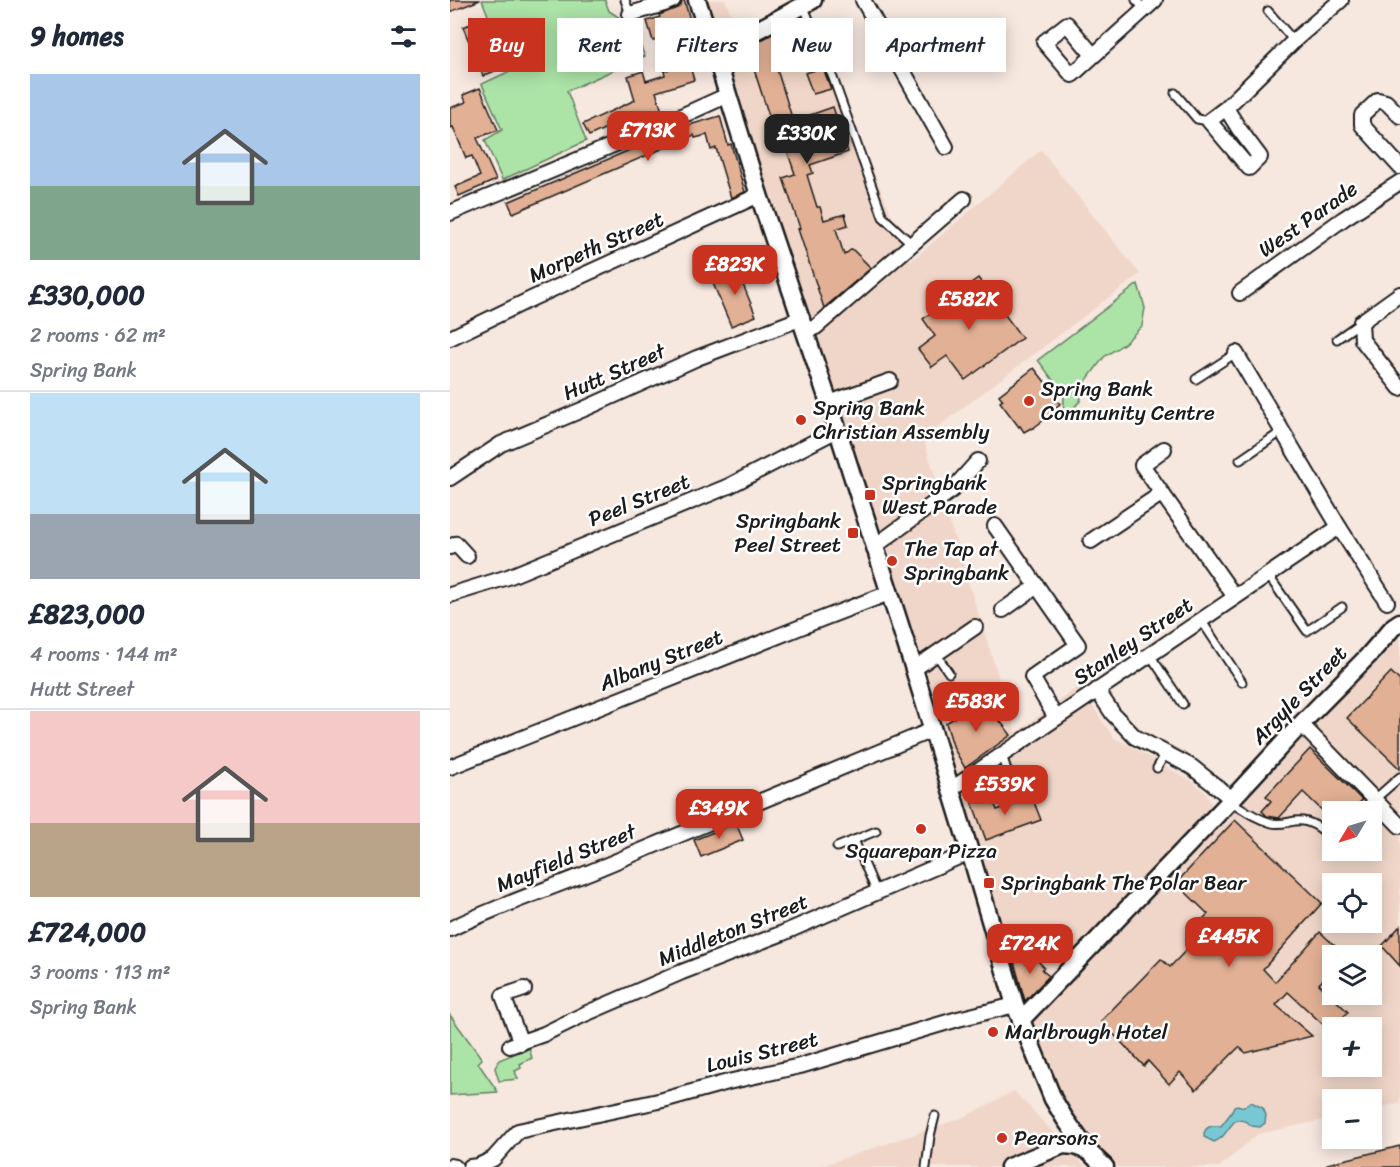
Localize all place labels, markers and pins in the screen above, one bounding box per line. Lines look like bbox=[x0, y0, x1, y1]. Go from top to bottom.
pin: £713K bbox=[606, 111, 690, 162]
pin: £330K bbox=[765, 114, 849, 165]
pin: £823K bbox=[693, 245, 777, 296]
pin: £582K bbox=[927, 280, 1011, 331]
place label: Spring Bank Community Centre bbox=[1041, 370, 1215, 432]
place label: Spring Bank Christian Assembly bbox=[813, 389, 990, 451]
marker: Spring Bank Community Centre bbox=[1022, 394, 1036, 408]
marker: Spring Bank Christian Assembly bbox=[794, 413, 808, 427]
place label: Springbank West Parade bbox=[882, 464, 997, 526]
marker: Springbank West Parade bbox=[863, 488, 877, 502]
place label: Springbank Peel Street bbox=[734, 502, 842, 564]
marker: Springbank Peel Street bbox=[846, 526, 860, 540]
place label: The Tap at Springbank bbox=[904, 530, 1010, 592]
marker: The Tap at Springbank bbox=[885, 554, 899, 568]
pin: £583K bbox=[934, 682, 1018, 733]
pin: £539K bbox=[963, 765, 1047, 816]
pin: £349K bbox=[677, 789, 761, 840]
marker: Squarepan Pizza bbox=[914, 822, 928, 836]
place label: Squarepan Pizza bbox=[845, 832, 997, 870]
place label: Springbank The Polar Bear bbox=[1001, 864, 1247, 902]
marker: Springbank The Polar Bear bbox=[982, 876, 996, 890]
pin: £445K bbox=[1187, 917, 1271, 968]
pin: £724K bbox=[988, 924, 1072, 975]
place label: Marlbrough Hotel bbox=[1005, 1013, 1169, 1051]
marker: Marlbrough Hotel bbox=[986, 1025, 1000, 1039]
place label: Pearsons bbox=[1014, 1119, 1098, 1157]
marker: Pearsons bbox=[995, 1131, 1009, 1145]

